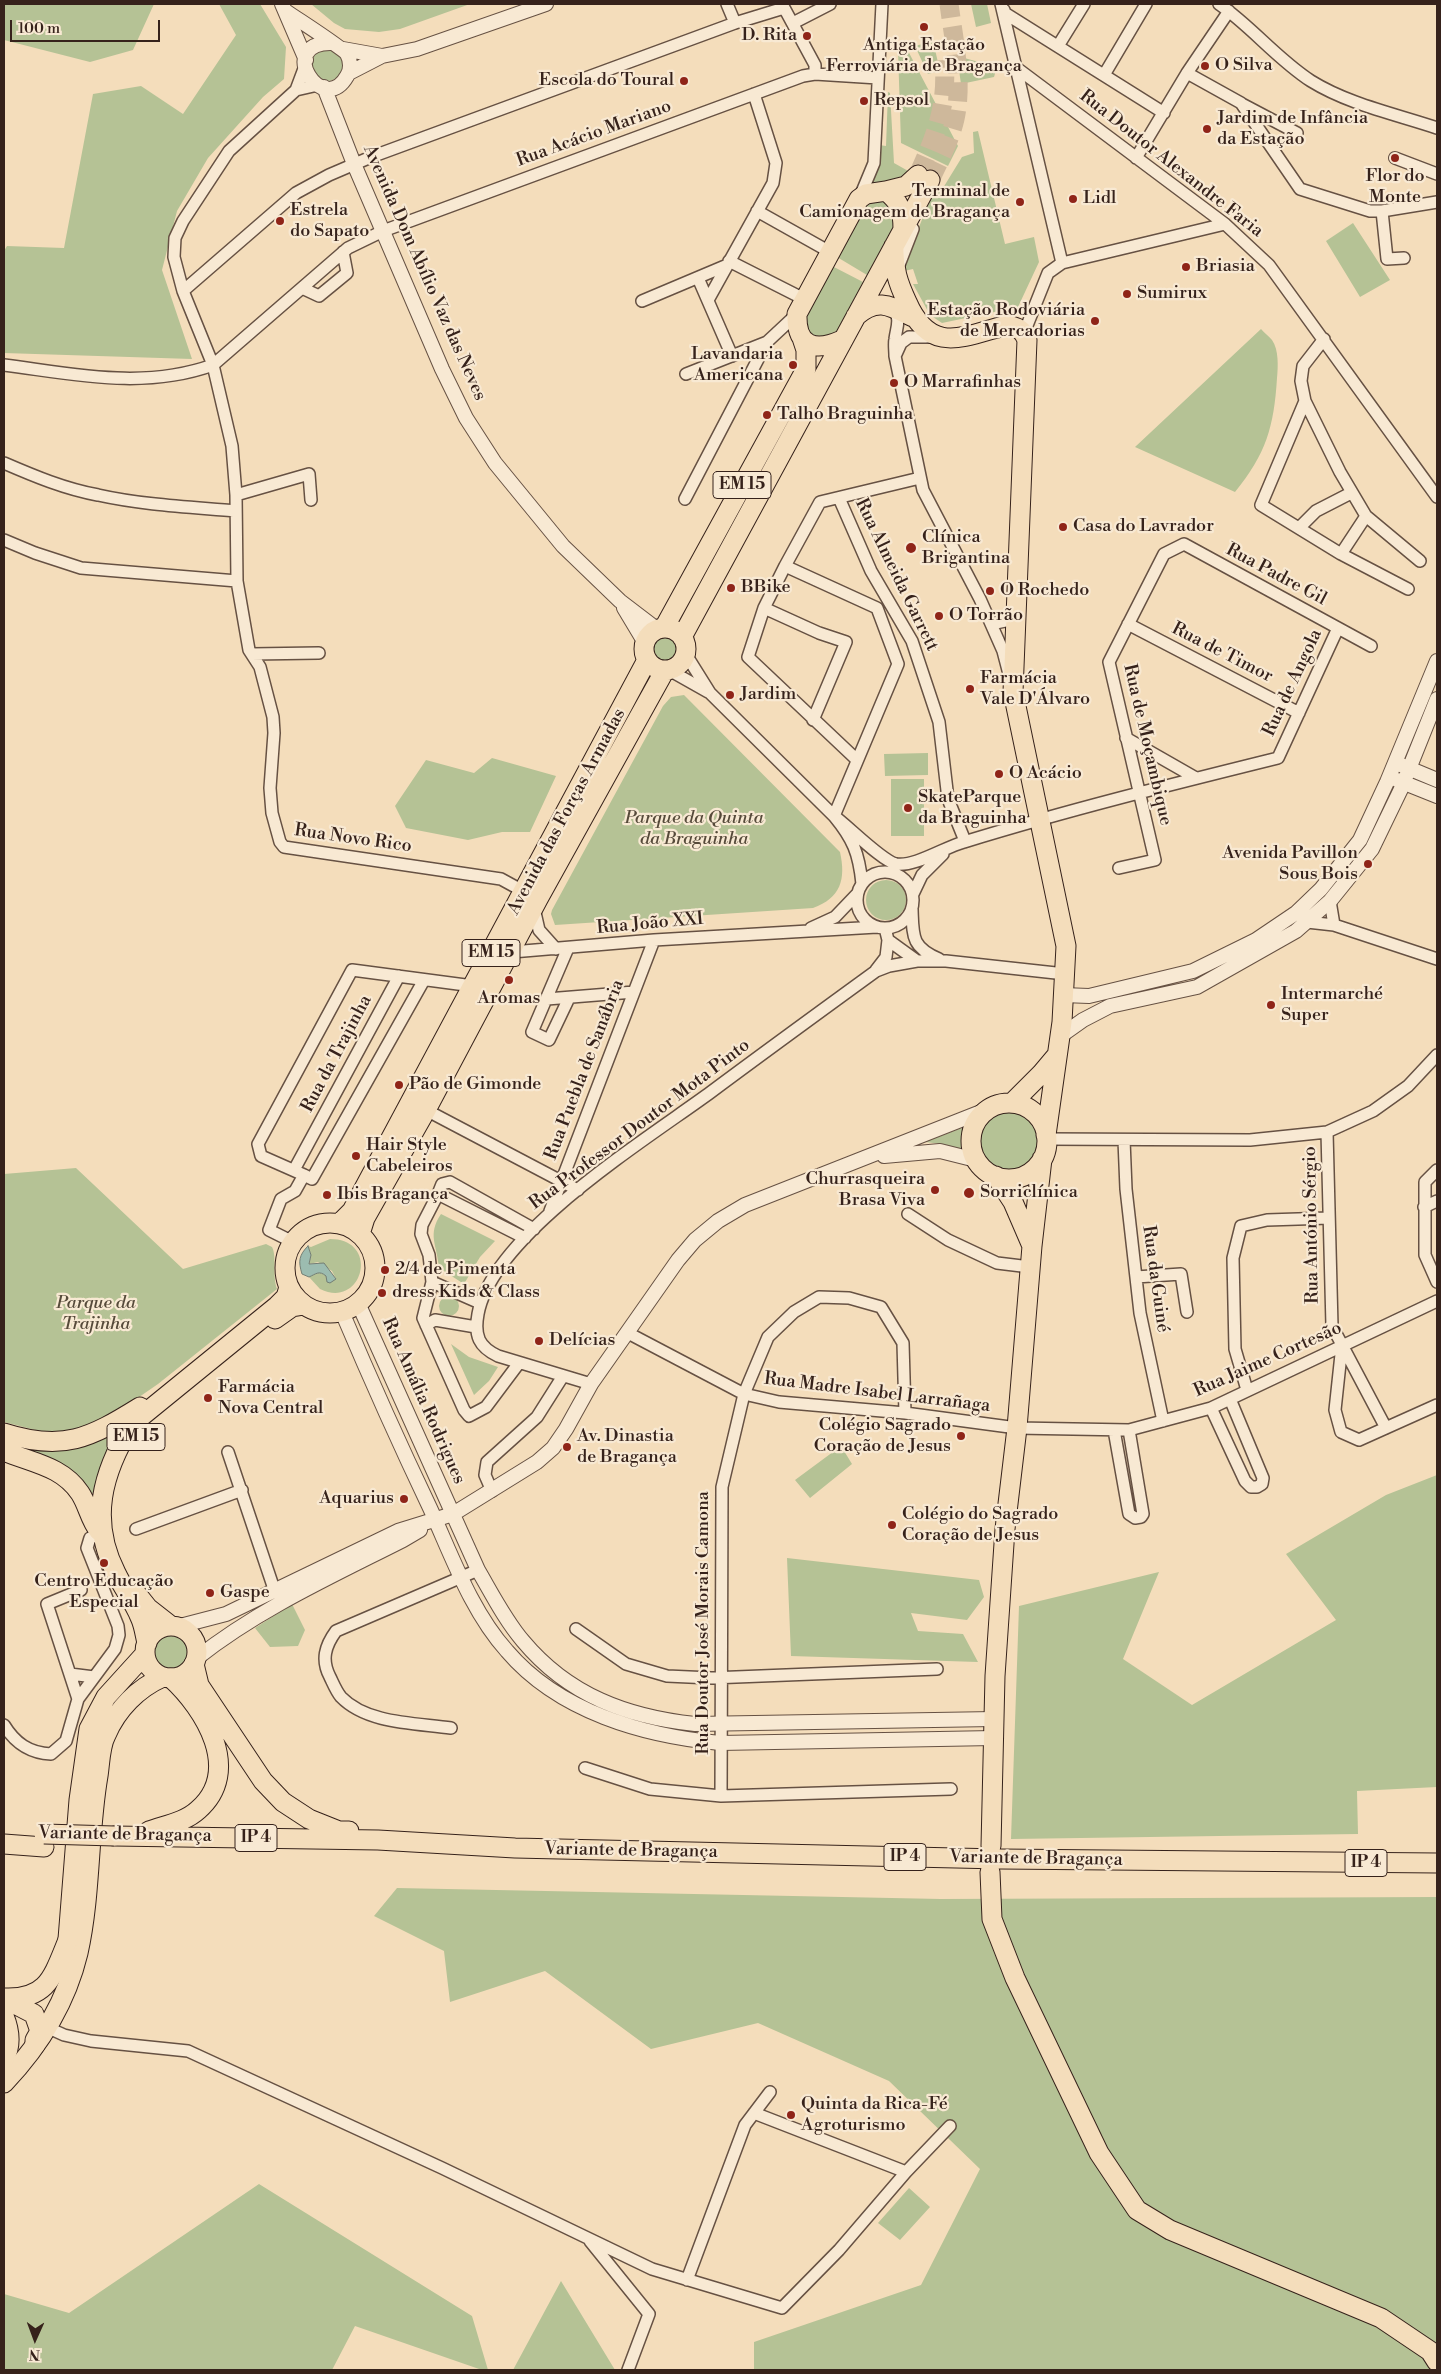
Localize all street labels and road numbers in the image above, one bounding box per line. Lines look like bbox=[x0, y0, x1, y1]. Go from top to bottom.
street label: Rua Doutor Alexandre Faria bbox=[1075, 86, 1267, 242]
street label: Rua Acácio Mariano bbox=[514, 96, 674, 172]
street label: Avenida Dom Abílio Vaz das Neves bbox=[358, 142, 490, 404]
road number: EM 15 bbox=[713, 472, 771, 498]
street label: Rua Almeida Garrett bbox=[850, 495, 942, 655]
street label: Rua Padre Gil bbox=[1222, 539, 1330, 611]
street label: Rua de Timor bbox=[1168, 618, 1276, 688]
street label: Rua de Angola bbox=[1259, 626, 1327, 740]
street label: Rua de Moçambique bbox=[1118, 662, 1176, 828]
street label: Avenida das Forças Armadas bbox=[503, 705, 631, 919]
street label: Rua Novo Rico bbox=[293, 820, 413, 858]
street label: Rua João XXI bbox=[596, 909, 704, 939]
road number: EM 15 bbox=[462, 940, 520, 966]
street label: Rua Puebla de Sanábria bbox=[541, 977, 629, 1163]
street label: Rua da Trajinha bbox=[297, 992, 377, 1116]
street label: Rua Professor Doutor Mota Pinto bbox=[525, 1035, 755, 1215]
street label: Rua António Sérgio bbox=[1300, 1146, 1324, 1304]
street label: Rua da Guiné bbox=[1137, 1224, 1173, 1334]
street label: Rua Amália Rodrigues bbox=[377, 1314, 469, 1488]
street label: Rua Jaime Cortesão bbox=[1191, 1318, 1345, 1402]
street label: Rua Madre Isabel Larrañaga bbox=[763, 1368, 991, 1418]
road number: EM 15 bbox=[107, 1424, 165, 1450]
street label: Rua Doutor José Morais Camona bbox=[693, 1491, 715, 1755]
street label: Variante de Bragança bbox=[38, 1823, 212, 1847]
road number: IP 4 bbox=[235, 1825, 277, 1852]
street label: Variante de Bragança bbox=[544, 1839, 718, 1863]
road number: IP 4 bbox=[884, 1844, 926, 1870]
street label: Variante de Bragança bbox=[949, 1847, 1123, 1871]
road number: IP 4 bbox=[1345, 1850, 1387, 1876]

